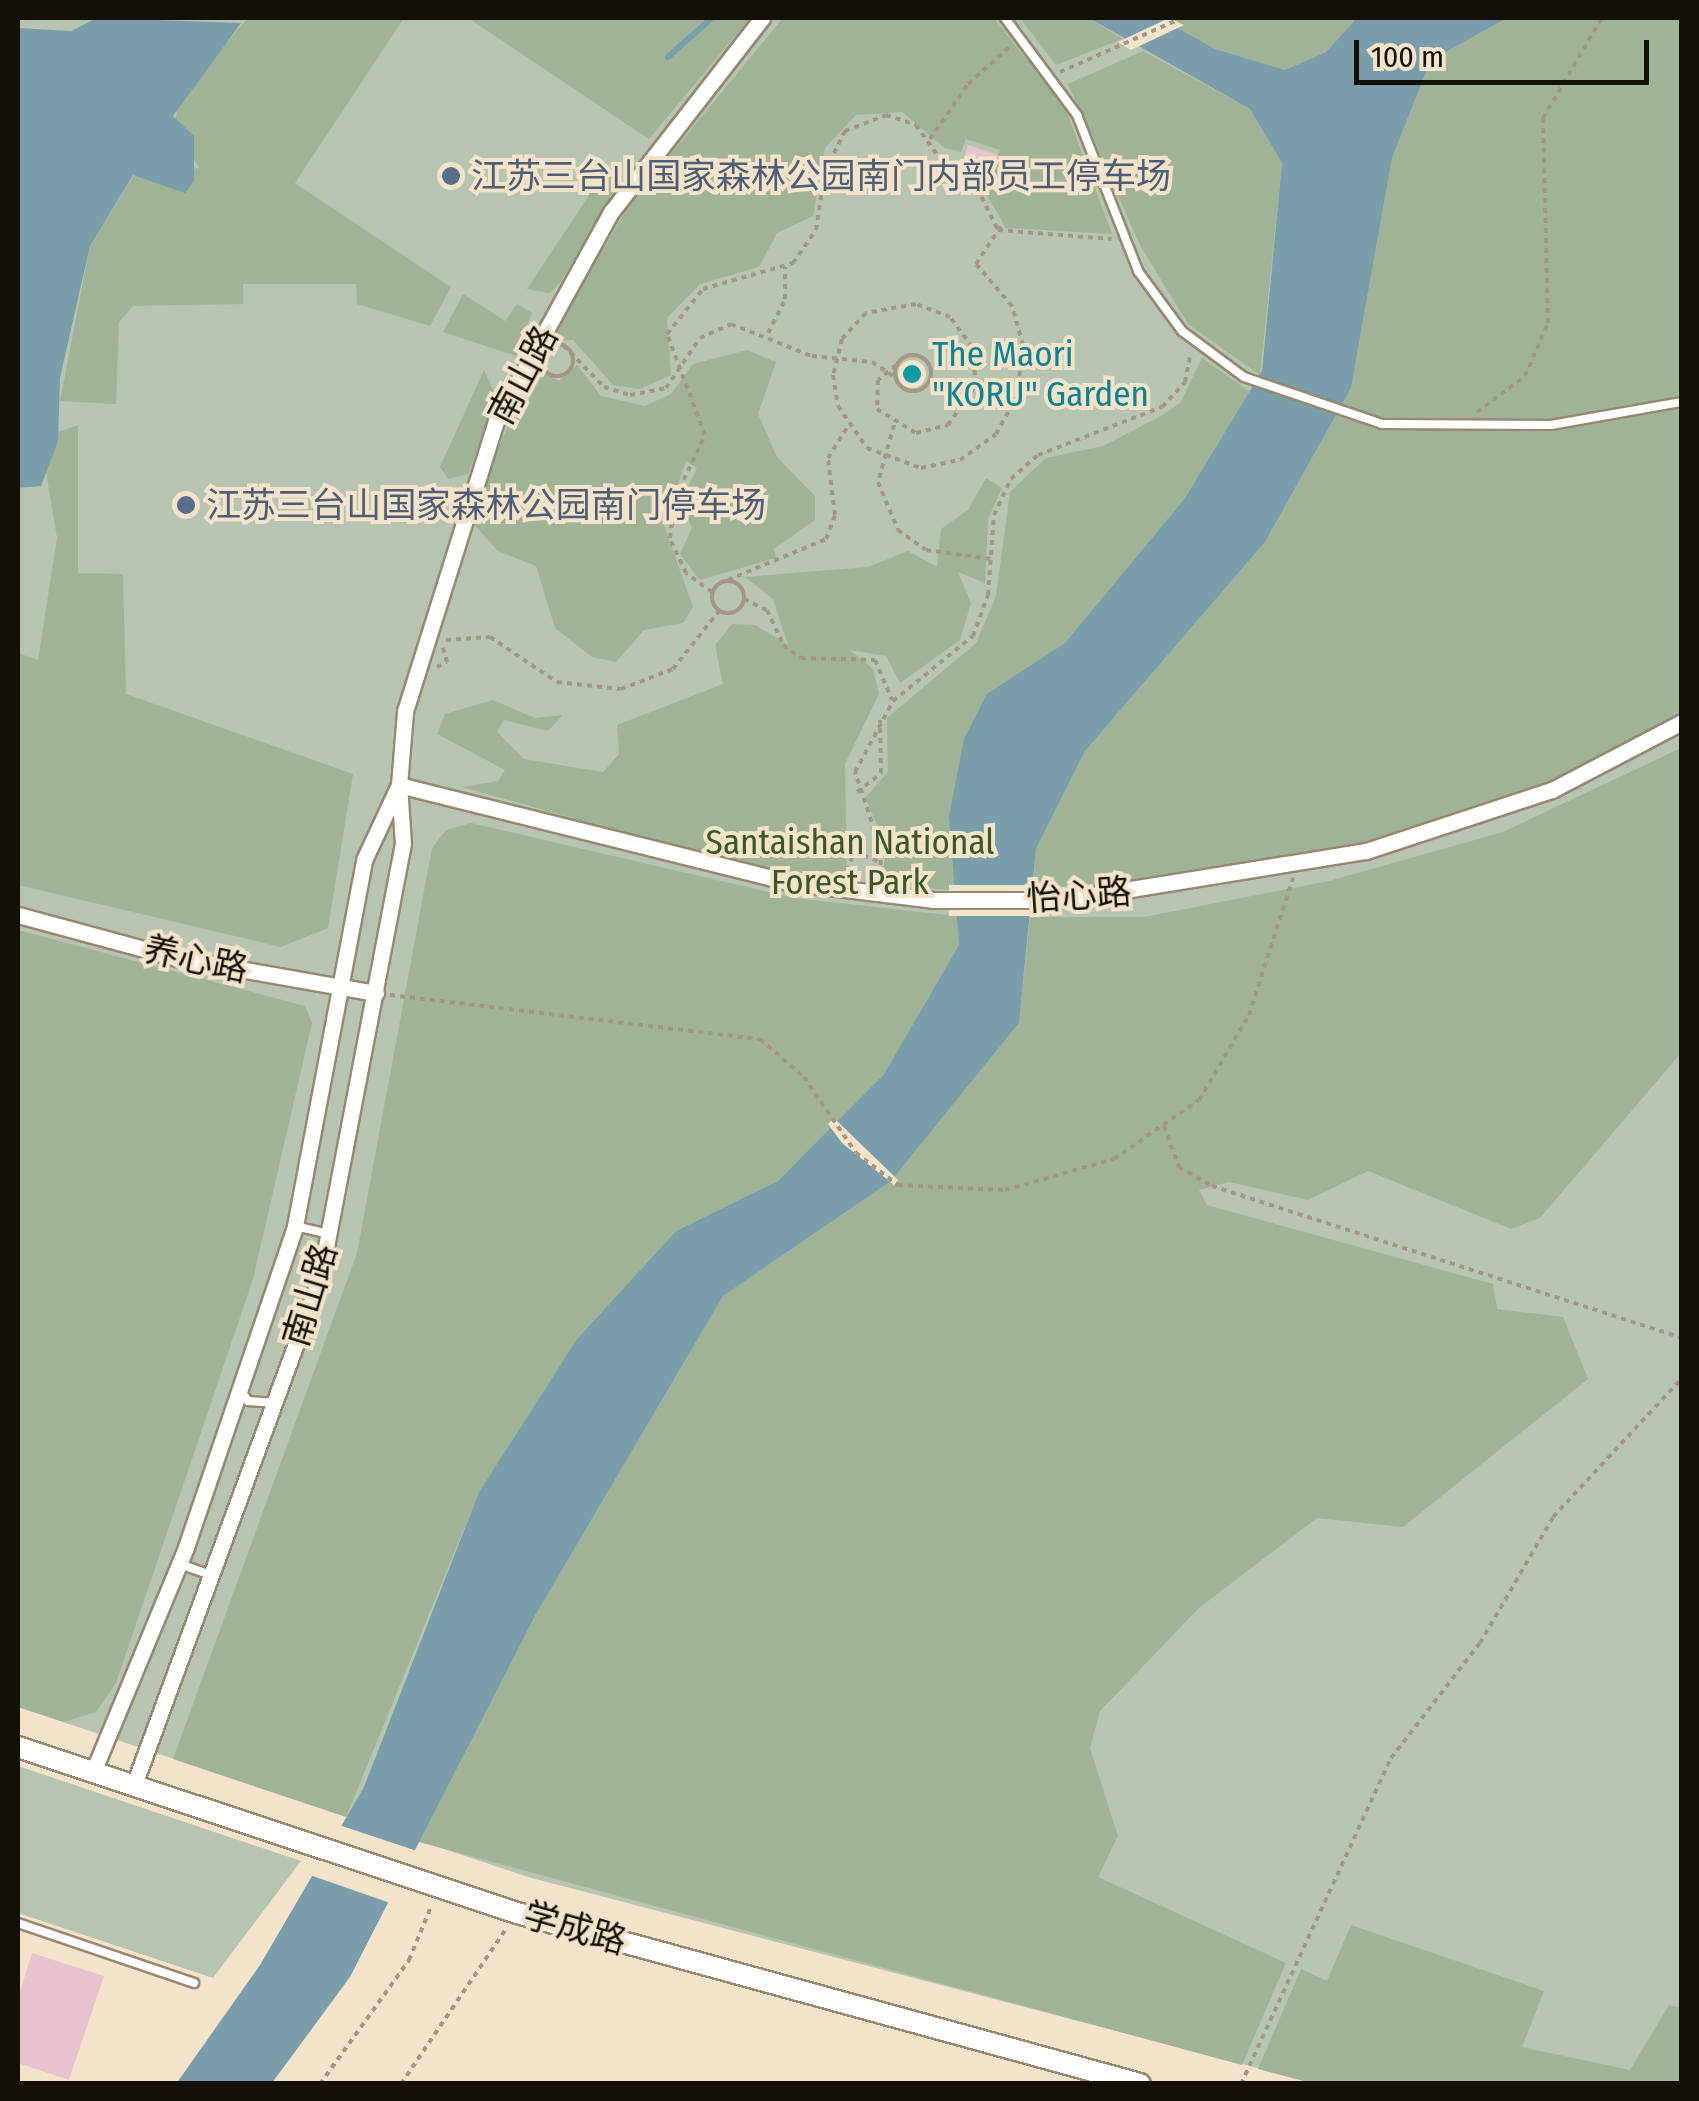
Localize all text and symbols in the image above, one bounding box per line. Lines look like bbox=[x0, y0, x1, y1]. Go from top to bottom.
scale bar bbox=[1359, 20, 1654, 82]
text: 100 m bbox=[1371, 39, 1444, 75]
place label: 江苏三台山国家森林公园南门内部员工停车场 bbox=[471, 155, 1171, 197]
marker: 江苏三台山国家森林公园南门内部员工停车场 bbox=[440, 165, 462, 187]
street label: 南山路 bbox=[480, 319, 566, 431]
place label: The Maori "KORU" Garden bbox=[932, 333, 1149, 415]
marker: The Maori "KORU" Garden bbox=[901, 363, 923, 385]
place label: 江苏三台山国家森林公园南门停车场 bbox=[206, 484, 766, 526]
marker: 江苏三台山国家森林公园南门停车场 bbox=[175, 494, 197, 516]
park label: Santaishan National Forest Park bbox=[706, 821, 994, 903]
street label: 怡心路 bbox=[1025, 870, 1133, 920]
street label: 养心路 bbox=[140, 928, 252, 990]
street label: 南山路 bbox=[275, 1239, 345, 1351]
street label: 学成路 bbox=[519, 1893, 631, 1963]

